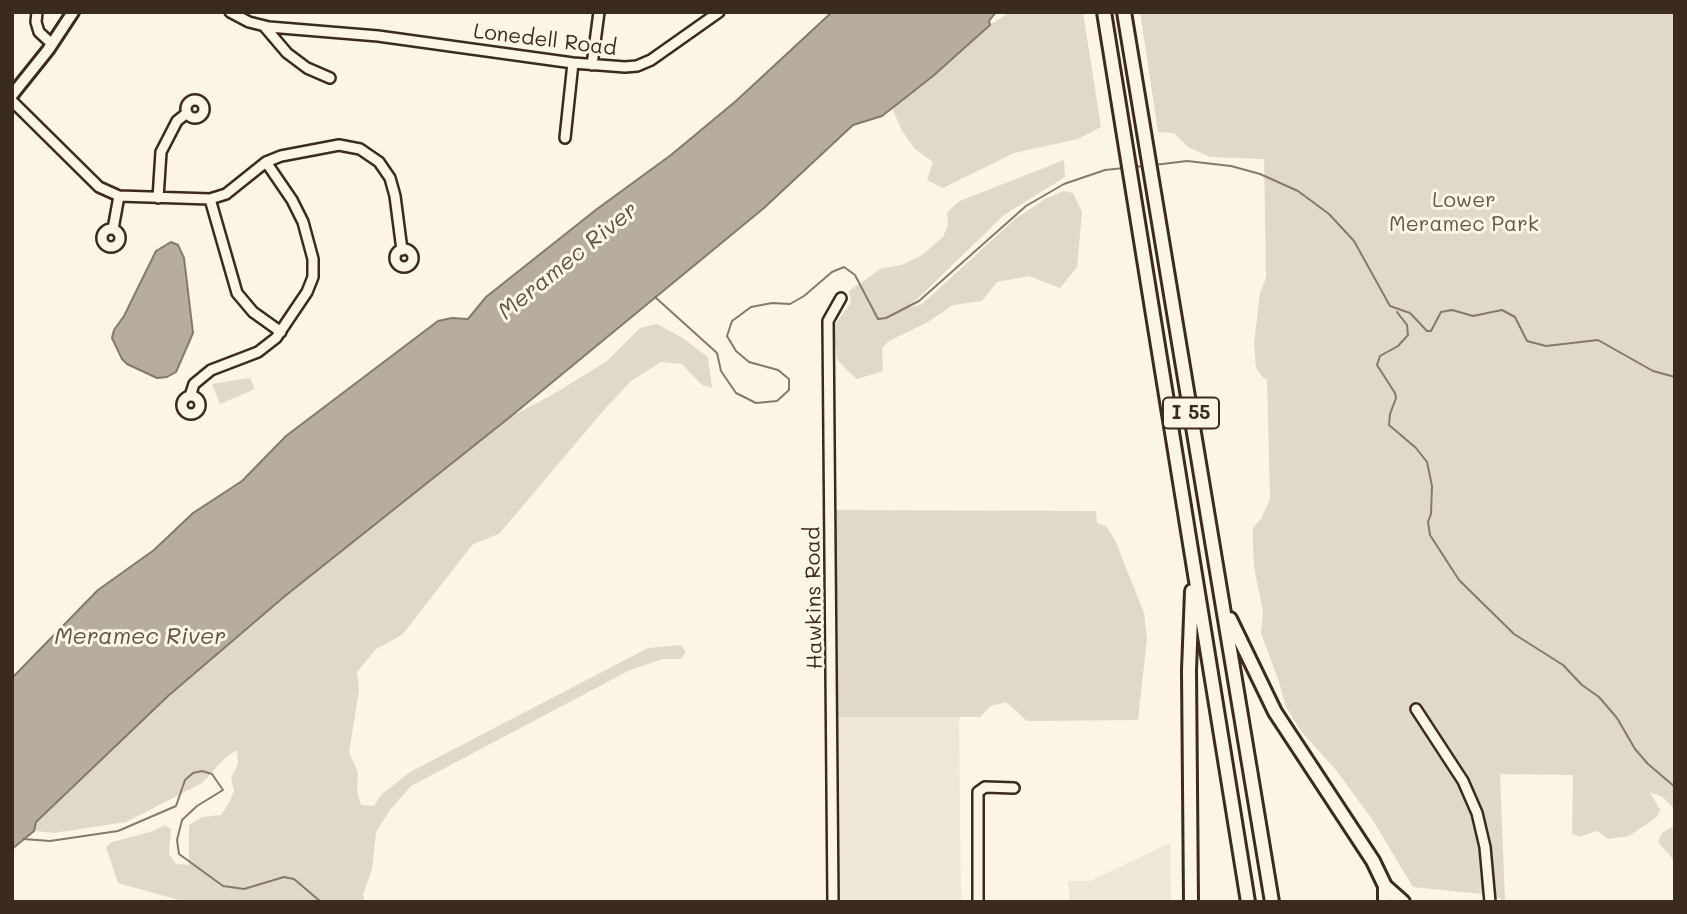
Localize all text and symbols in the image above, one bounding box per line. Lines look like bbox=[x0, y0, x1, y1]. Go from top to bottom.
street label: Lonedell Road bbox=[472, 19, 618, 61]
park label: Lower Meramec Park bbox=[1389, 188, 1539, 238]
water label: Meramec River bbox=[493, 196, 643, 326]
road number: I 55 bbox=[1163, 398, 1219, 428]
street label: Hawkins Road bbox=[800, 526, 828, 670]
water label: Meramec River bbox=[54, 623, 226, 651]

